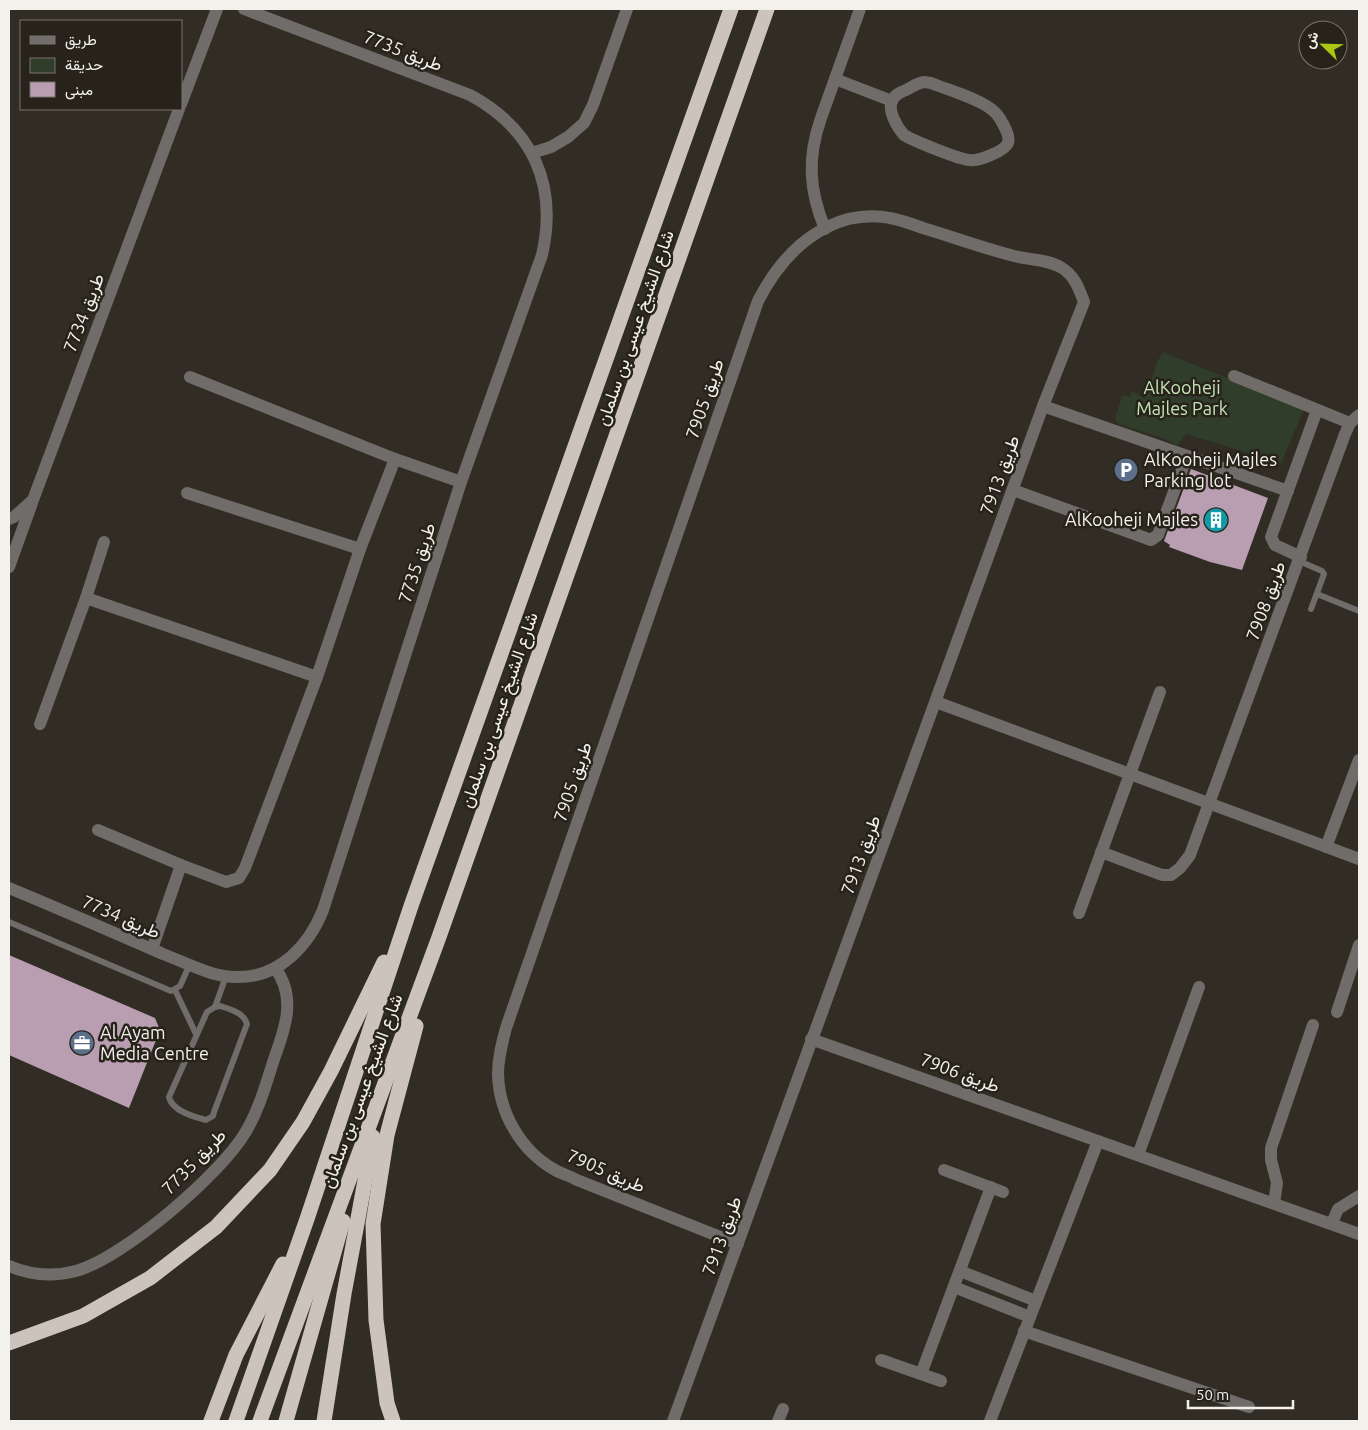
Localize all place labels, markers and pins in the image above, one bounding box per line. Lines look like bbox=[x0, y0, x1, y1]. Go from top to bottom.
place label: AlKooheji Majles Parking lot bbox=[1144, 449, 1277, 490]
parking icon: AlKooheji Majles Parking lot bbox=[1113, 457, 1139, 483]
building icon: AlKooheji Majles bbox=[1203, 507, 1229, 533]
place label: AlKooheji Majles bbox=[1065, 509, 1198, 529]
place label: Al Ayam Media Centre bbox=[100, 1022, 209, 1063]
office icon: Al Ayam Media Centre bbox=[69, 1030, 95, 1056]

